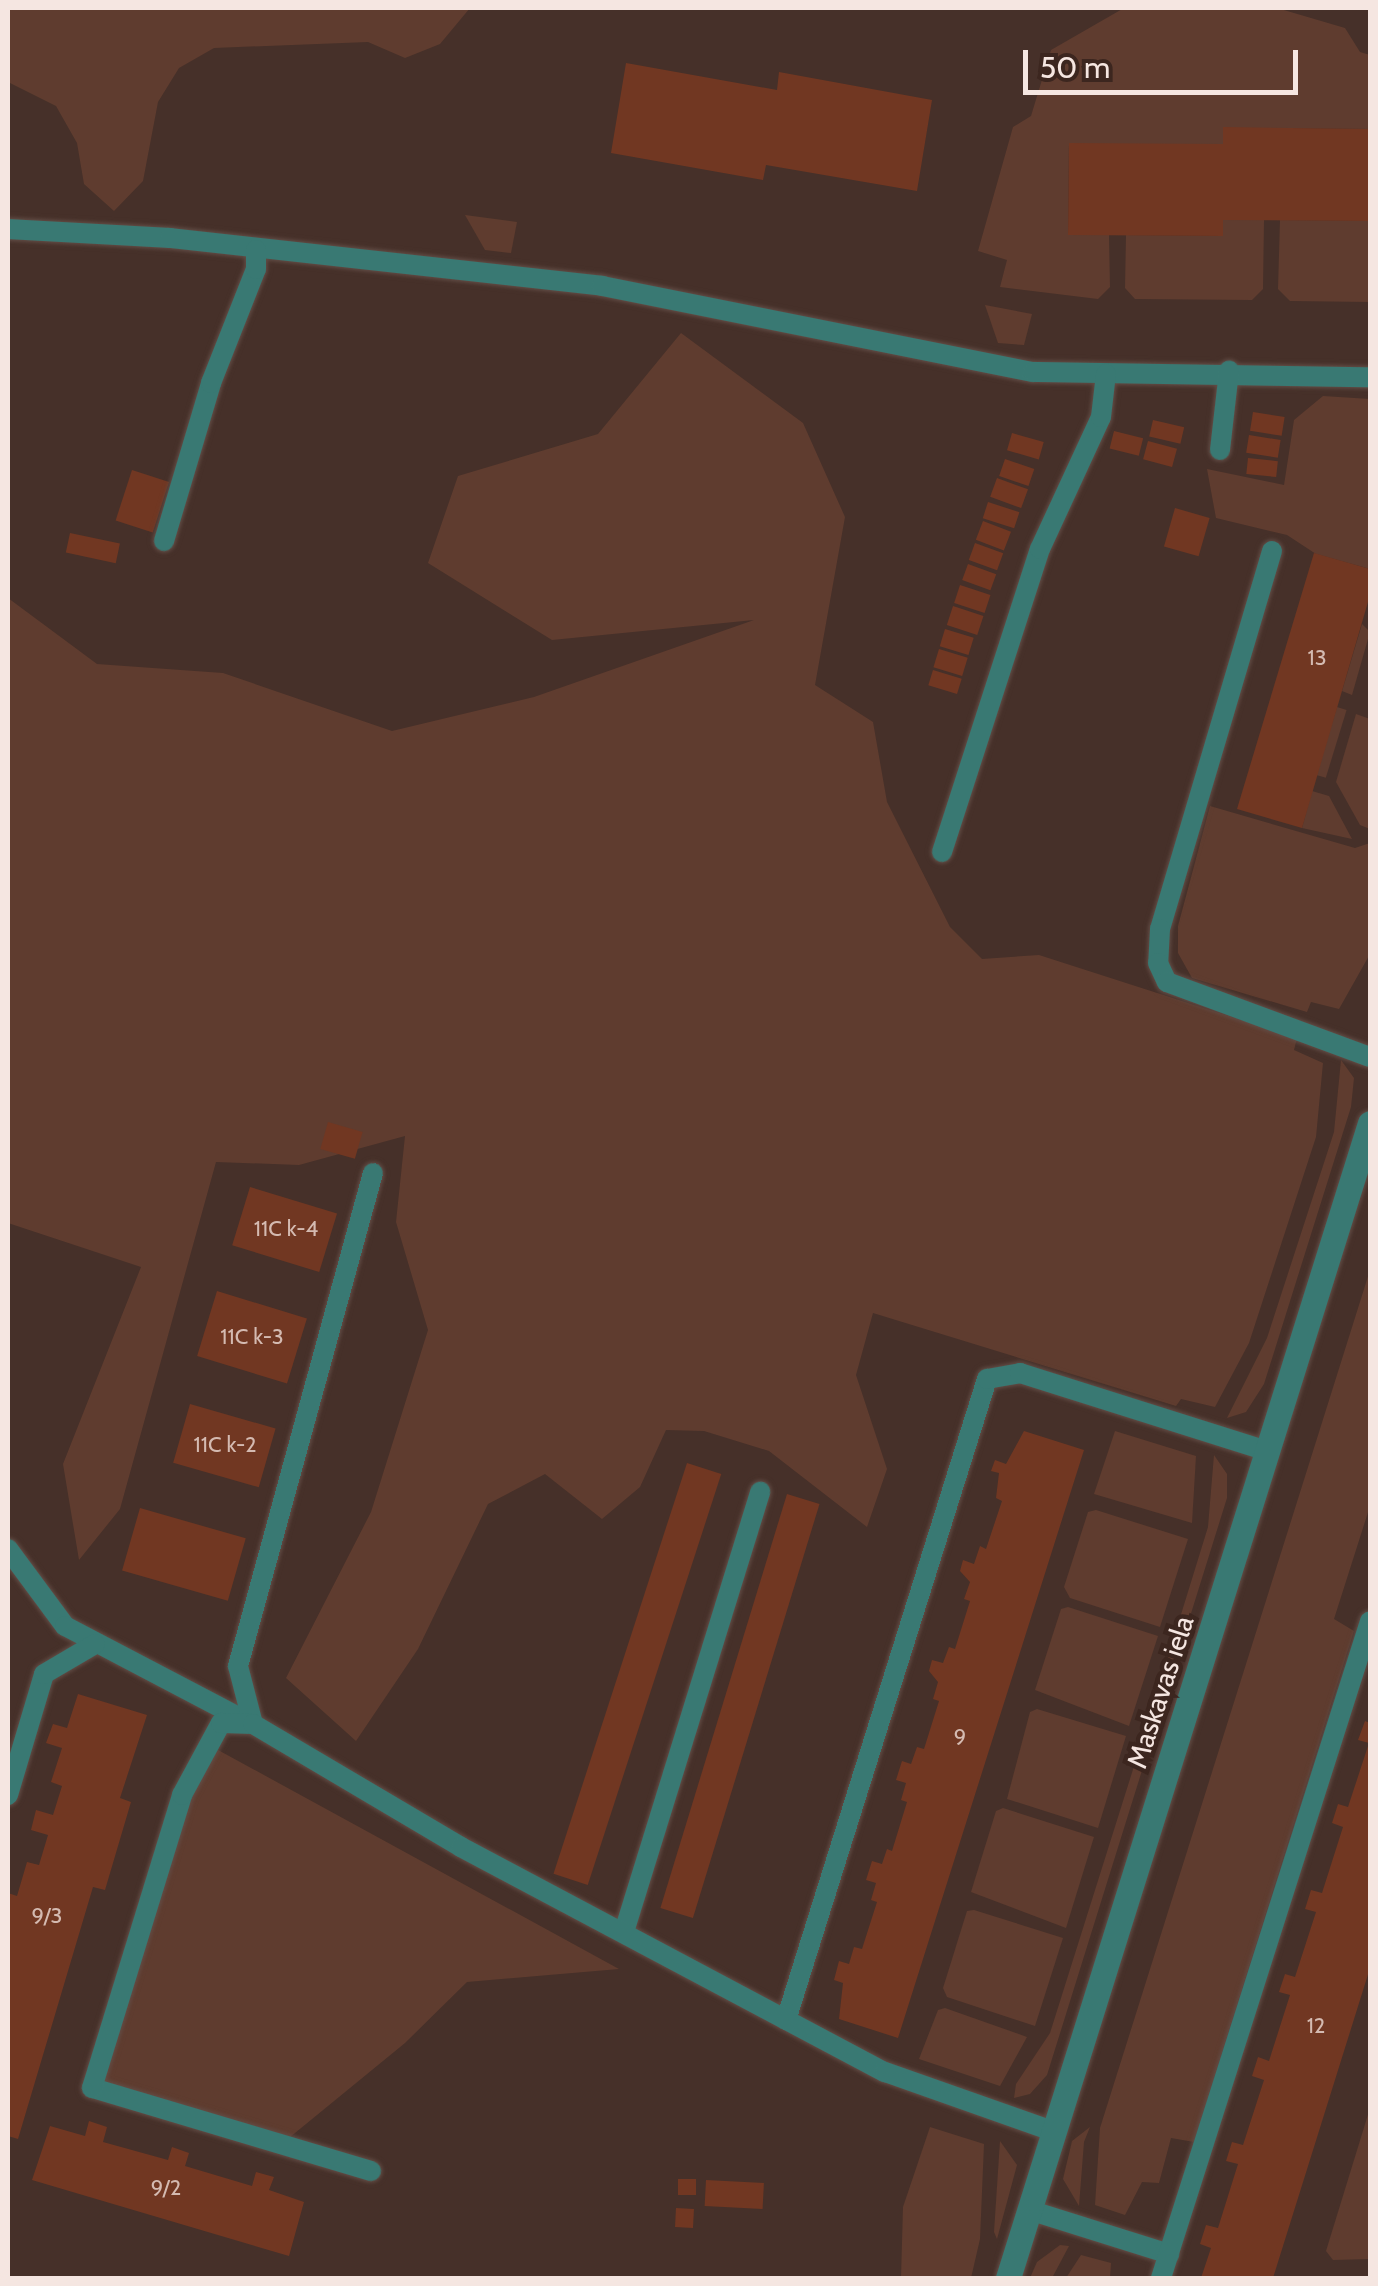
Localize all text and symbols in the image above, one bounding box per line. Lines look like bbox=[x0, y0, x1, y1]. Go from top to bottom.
scale bar bbox=[1028, 30, 1303, 92]
text: 50 m bbox=[1040, 49, 1110, 86]
house number: 13 bbox=[1307, 645, 1327, 671]
house number: 11C k-4 bbox=[254, 1216, 318, 1242]
house number: 11C k-3 bbox=[220, 1324, 284, 1350]
house number: 11C k-2 bbox=[194, 1432, 256, 1458]
street label: Maskavas iela bbox=[1120, 1612, 1200, 1772]
house number: 9 bbox=[954, 1724, 966, 1750]
house number: 9/3 bbox=[32, 1903, 62, 1929]
house number: 12 bbox=[1307, 2013, 1325, 2039]
house number: 9/2 bbox=[151, 2175, 181, 2201]

